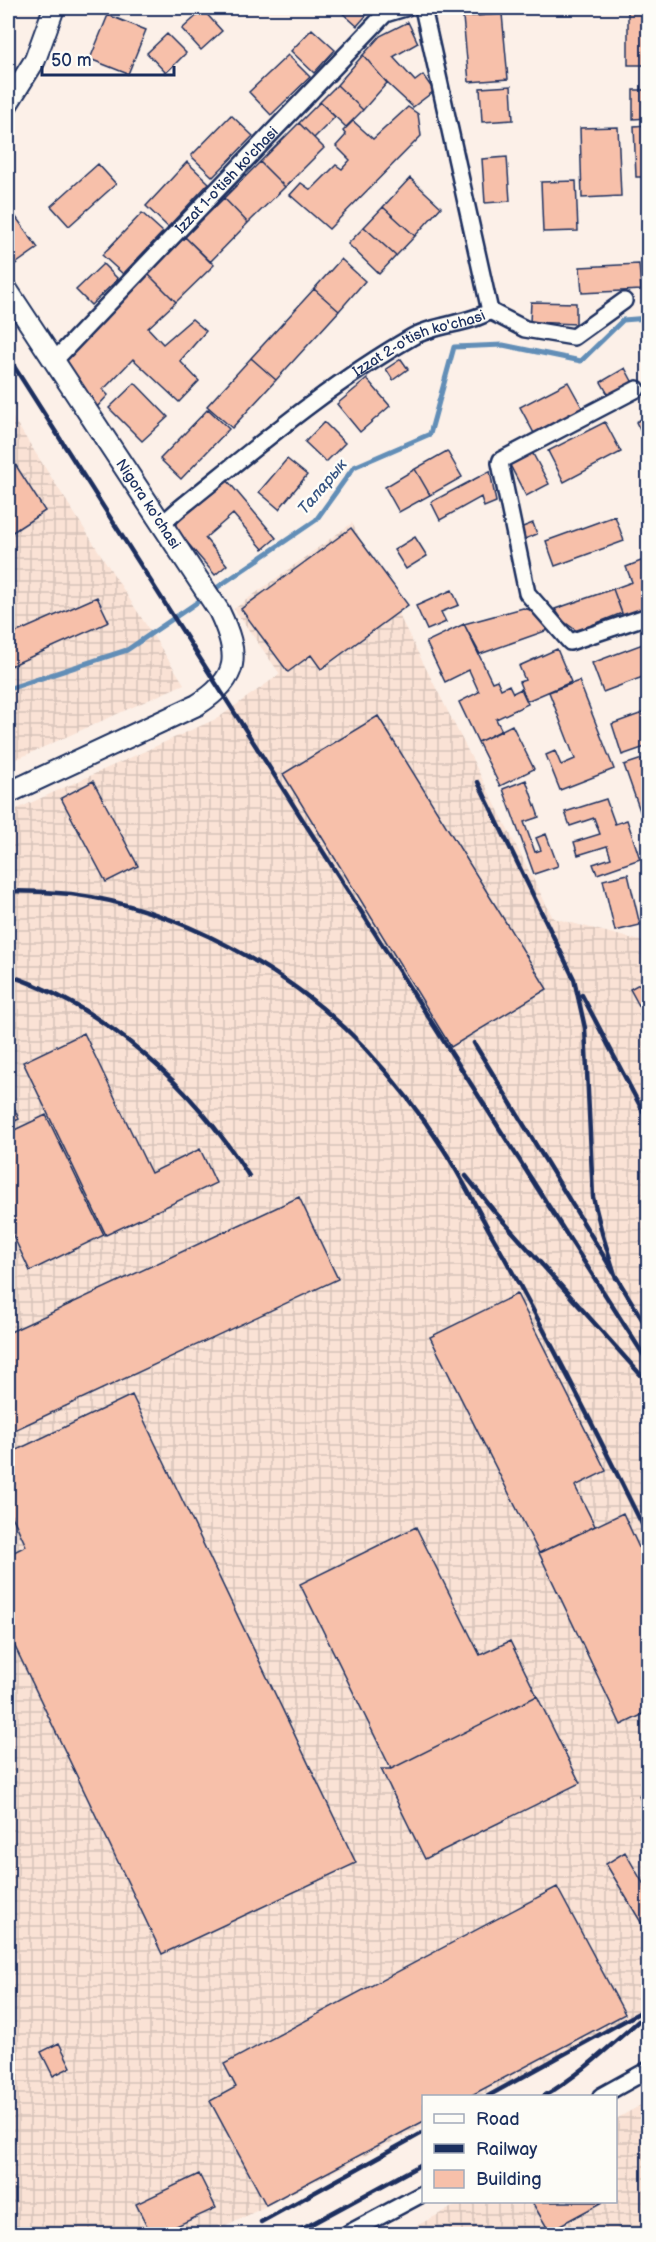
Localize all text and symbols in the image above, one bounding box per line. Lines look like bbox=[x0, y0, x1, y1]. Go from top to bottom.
scale bar bbox=[42, 39, 174, 77]
text: 50 m bbox=[51, 50, 92, 71]
street label: Izzat 1-o'tish ko'chasi bbox=[171, 122, 282, 238]
street label: Izzat 2-o'tish ko'chasi bbox=[349, 306, 488, 381]
street label: Nigora ko'chasi bbox=[112, 455, 185, 553]
water label: Таларык bbox=[294, 455, 352, 519]
legend bbox=[422, 2095, 617, 2203]
text: Road bbox=[476, 2109, 520, 2130]
text: Railway bbox=[476, 2139, 538, 2160]
text: Building bbox=[476, 2169, 542, 2190]

